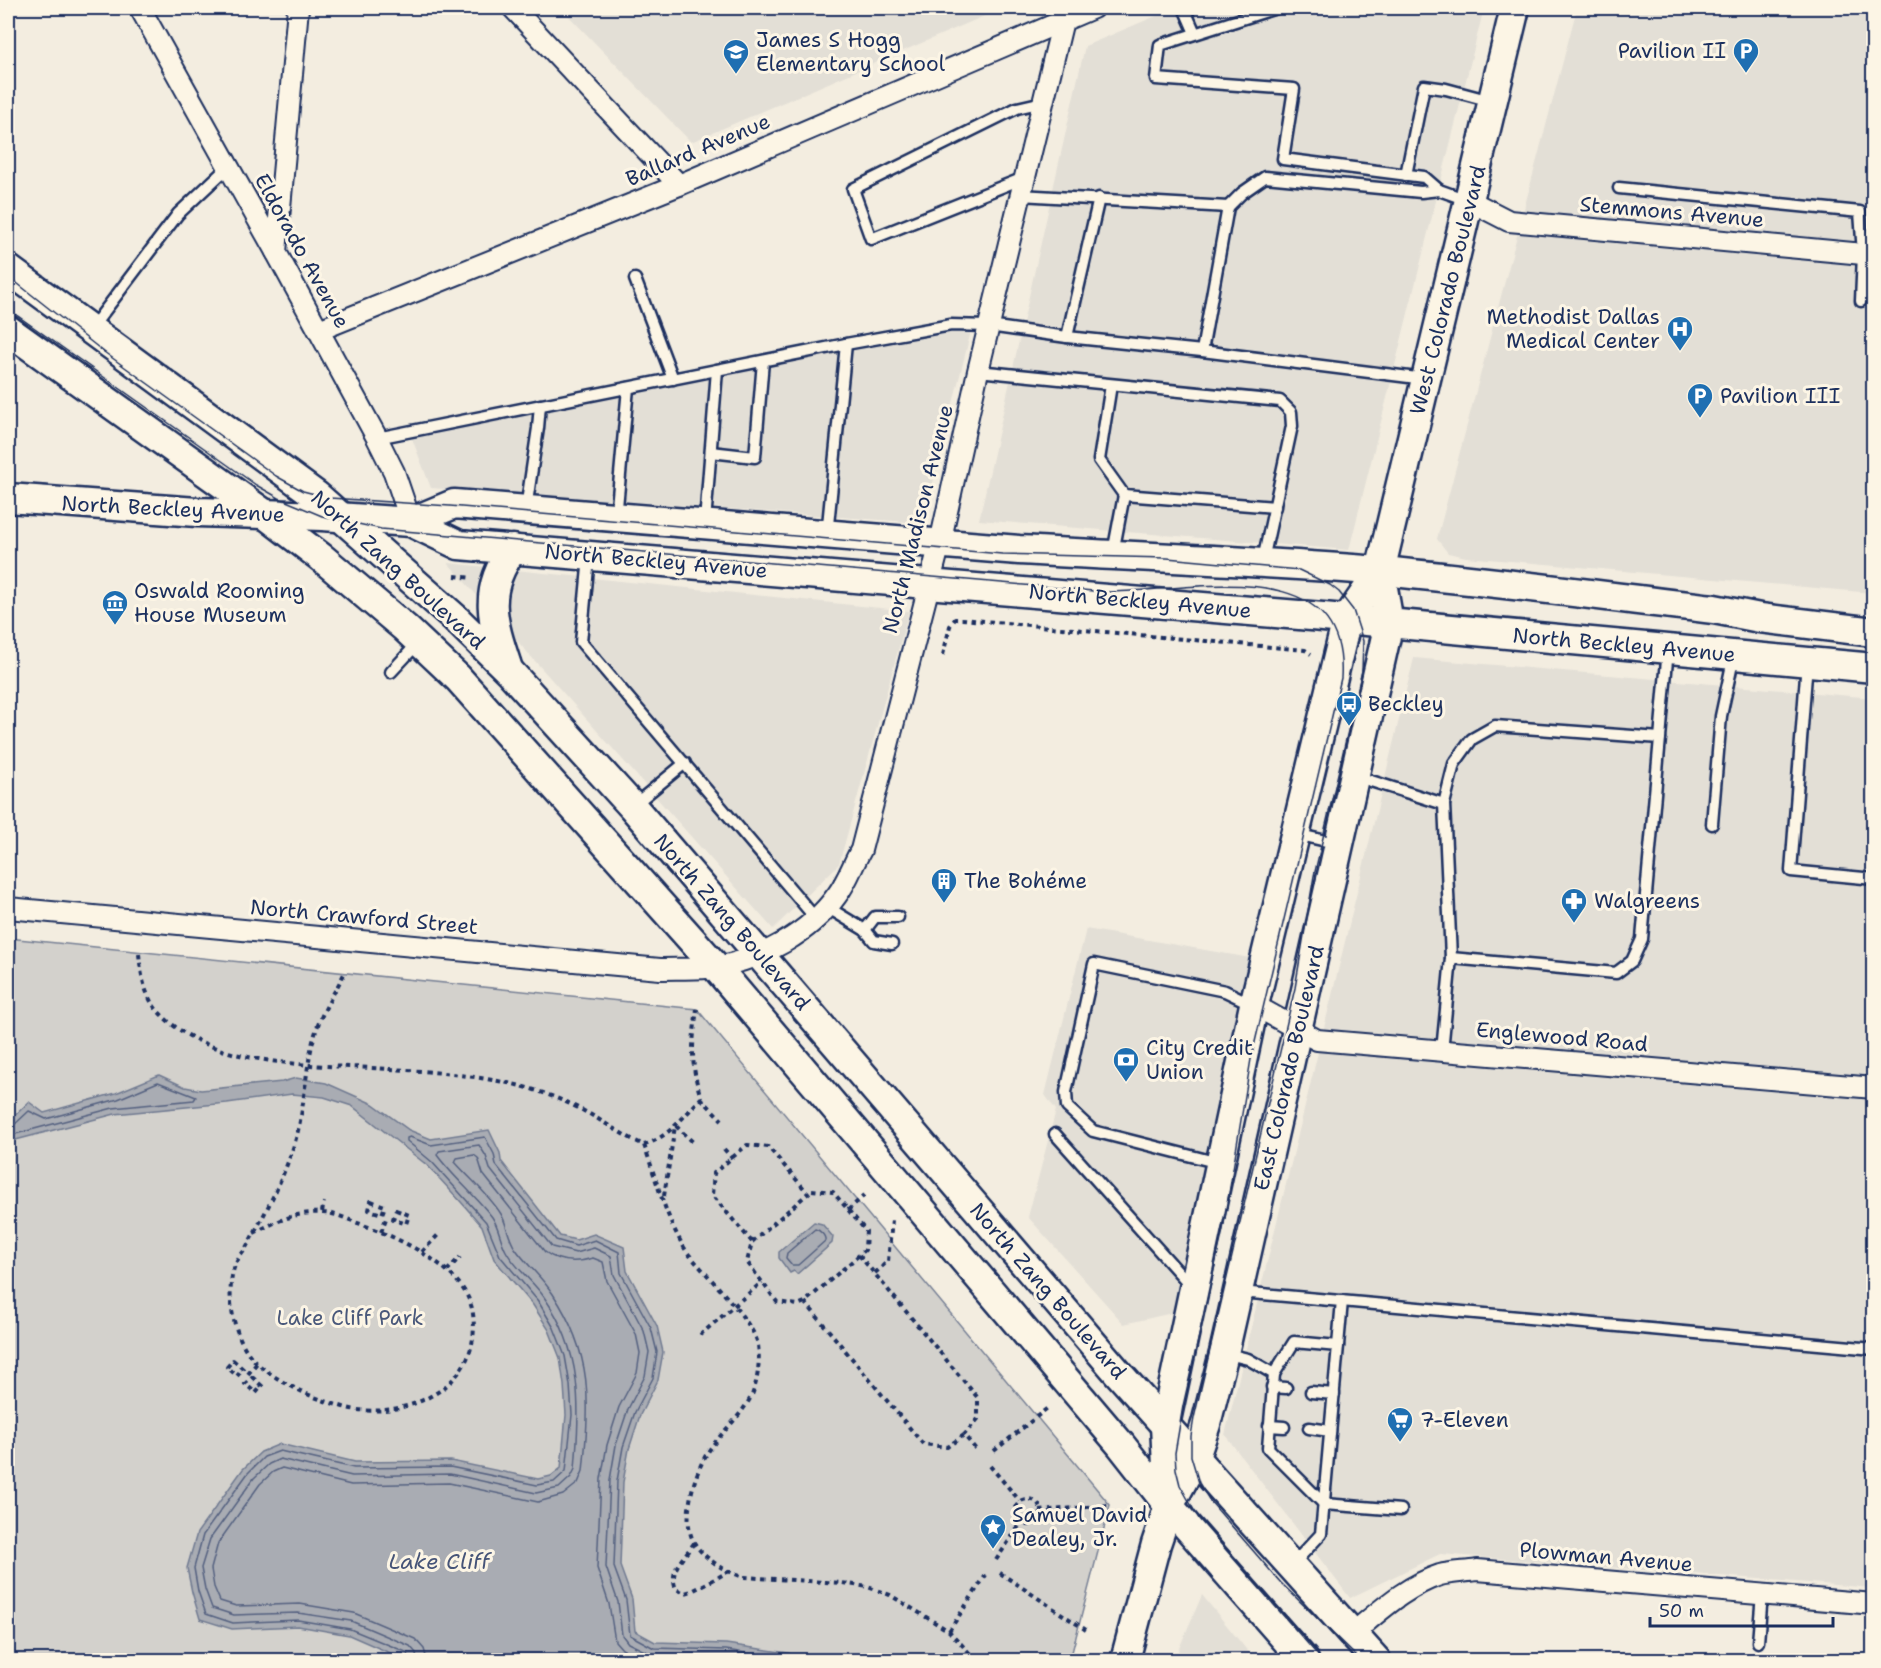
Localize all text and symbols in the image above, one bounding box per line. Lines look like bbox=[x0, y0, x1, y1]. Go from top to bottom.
place label: James S Hogg Elementary School bbox=[756, 26, 946, 78]
parking icon: Pavilion II bbox=[1731, 36, 1761, 74]
school or university icon: James S Hogg Elementary School bbox=[721, 37, 751, 75]
place label: Pavilion II bbox=[1618, 37, 1726, 65]
street label: Ballard Avenue bbox=[622, 107, 774, 193]
street label: West Colorado Boulevard bbox=[1403, 162, 1493, 418]
street label: Eldorado Avenue bbox=[248, 169, 356, 333]
street label: Stemmons Avenue bbox=[1579, 190, 1765, 234]
place label: Methodist Dallas Medical Center bbox=[1487, 303, 1660, 355]
hospital icon: Methodist Dallas Medical Center bbox=[1665, 314, 1695, 352]
parking icon: Pavilion III bbox=[1685, 381, 1715, 419]
place label: Pavilion III bbox=[1720, 382, 1840, 410]
street label: North Madison Avenue bbox=[876, 401, 960, 637]
street label: North Zang Boulevard bbox=[305, 484, 491, 656]
street label: North Beckley Avenue bbox=[61, 489, 285, 529]
street label: North Beckley Avenue bbox=[543, 537, 769, 585]
place label: Oswald Rooming House Museum bbox=[134, 577, 305, 629]
street label: North Beckley Avenue bbox=[1027, 577, 1253, 625]
museum icon: Oswald Rooming House Museum bbox=[100, 588, 130, 626]
street label: North Beckley Avenue bbox=[1511, 621, 1737, 669]
bus stop icon: Beckley bbox=[1334, 689, 1364, 727]
place label: Beckley bbox=[1368, 690, 1444, 718]
street label: North Zang Boulevard bbox=[647, 828, 817, 1016]
building icon: The Bohéme bbox=[929, 866, 959, 904]
place label: The Bohéme bbox=[964, 867, 1087, 895]
pharmacy icon: Walgreens bbox=[1559, 886, 1589, 924]
place label: Walgreens bbox=[1594, 887, 1700, 915]
street label: North Crawford Street bbox=[249, 893, 479, 941]
street label: East Colorado Boulevard bbox=[1247, 943, 1331, 1193]
street label: Englewood Road bbox=[1475, 1016, 1649, 1058]
place label: City Credit Union bbox=[1146, 1034, 1253, 1086]
bank icon: City Credit Union bbox=[1111, 1045, 1141, 1083]
street label: North Zang Boulevard bbox=[963, 1197, 1133, 1385]
park label: Lake Cliff Park bbox=[276, 1304, 424, 1332]
supermarket icon: 7-Eleven bbox=[1385, 1405, 1415, 1443]
place label: 7-Eleven bbox=[1420, 1406, 1509, 1434]
place label: Samuel David Dealey, Jr. bbox=[1012, 1501, 1148, 1553]
place icon: Samuel David Dealey, Jr. bbox=[978, 1512, 1008, 1550]
street label: Plowman Avenue bbox=[1518, 1535, 1694, 1579]
water label: Lake Cliff bbox=[389, 1547, 492, 1576]
scale bar bbox=[1650, 1590, 1833, 1628]
text: 50 m bbox=[1659, 1599, 1704, 1623]

